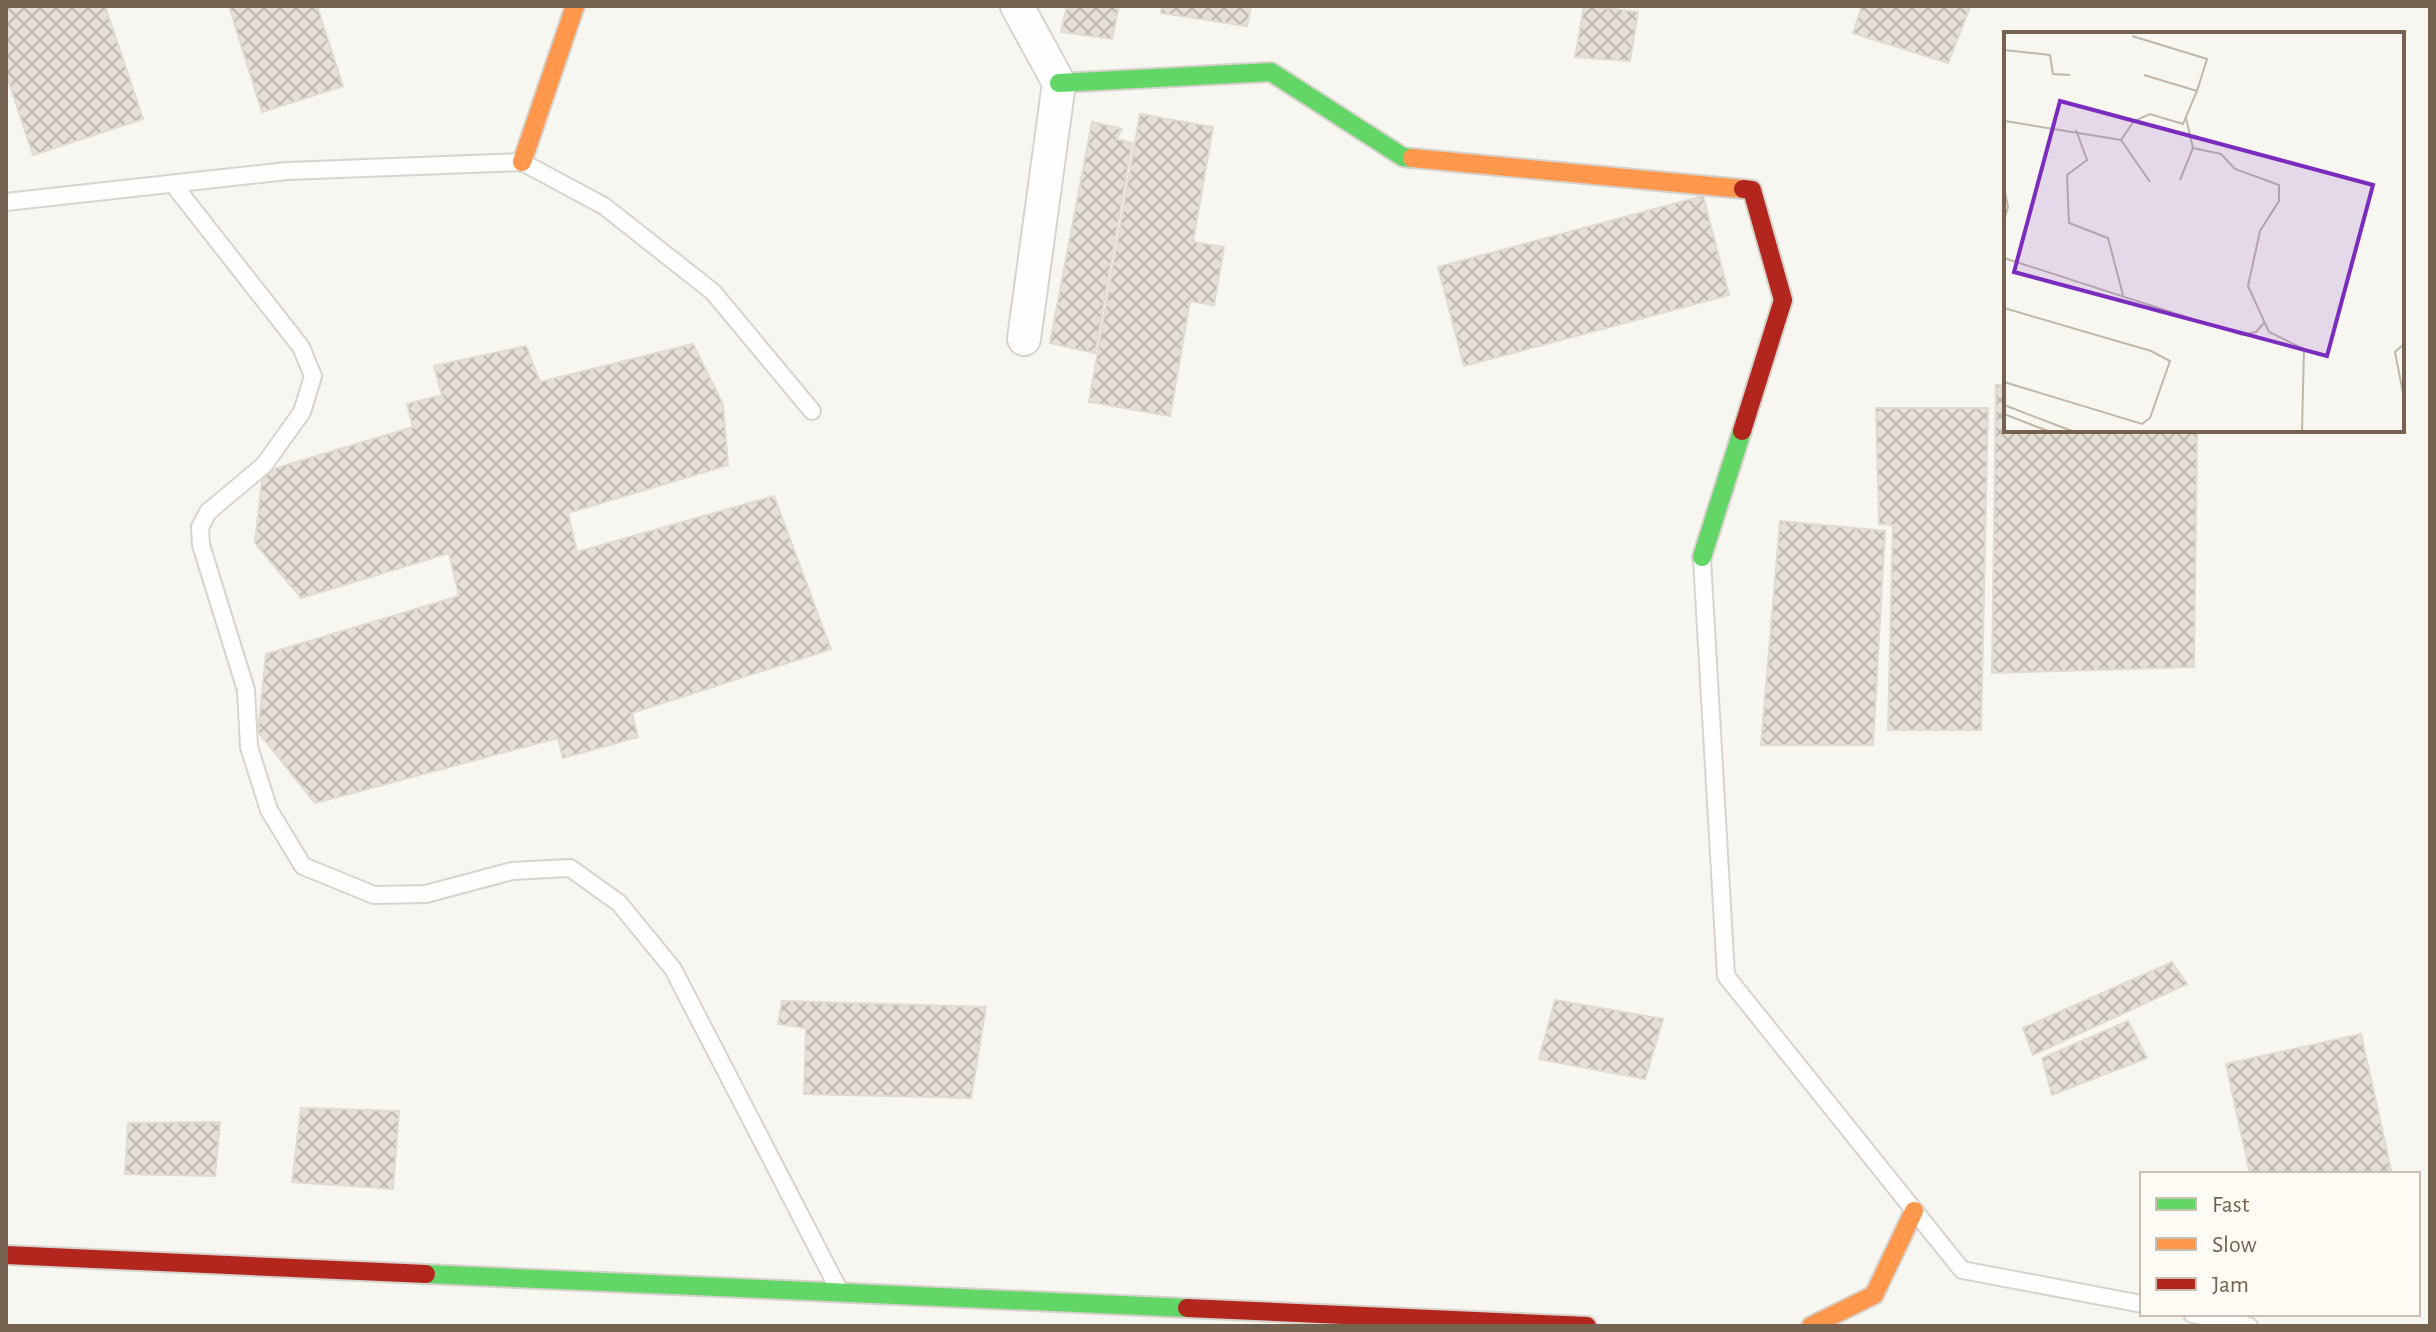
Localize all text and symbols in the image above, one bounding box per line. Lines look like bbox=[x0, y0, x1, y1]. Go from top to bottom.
inset map bbox=[2004, 32, 2404, 432]
legend bbox=[2140, 1172, 2420, 1316]
text: Fast bbox=[2212, 1193, 2250, 1217]
text: Slow bbox=[2212, 1233, 2257, 1257]
text: Jam bbox=[2212, 1273, 2249, 1297]

